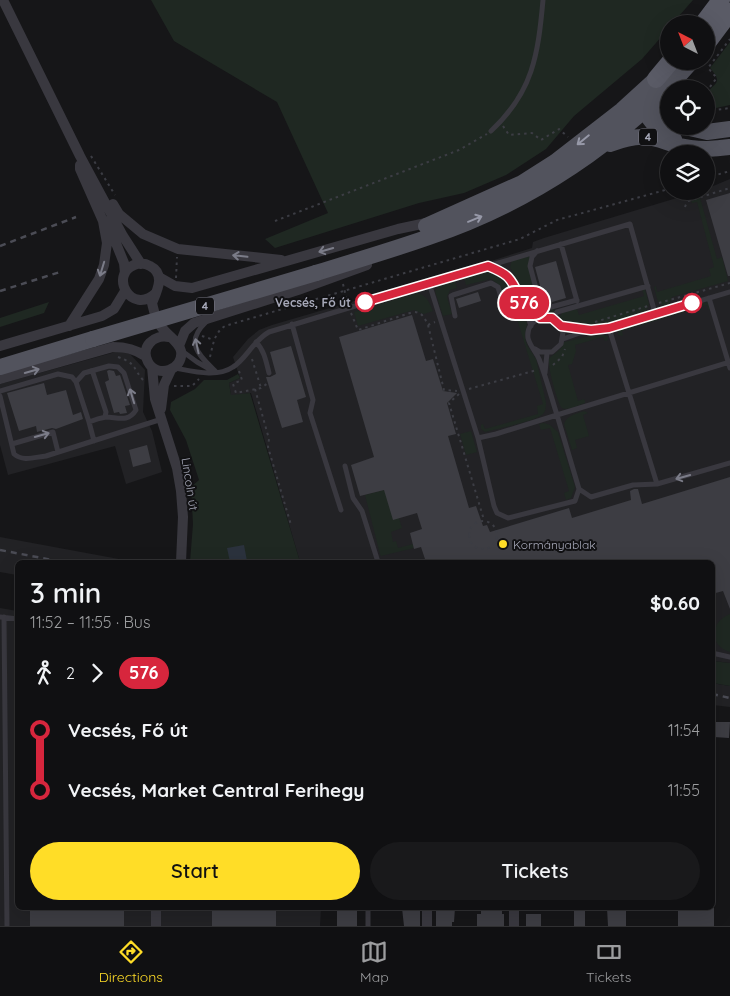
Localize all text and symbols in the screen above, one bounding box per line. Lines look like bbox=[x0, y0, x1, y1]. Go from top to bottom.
north arrow bbox=[660, 15, 715, 70]
map controls bbox=[660, 15, 715, 200]
button: locate bbox=[660, 80, 715, 135]
road number: 4 bbox=[639, 128, 657, 146]
one-way arrow bbox=[577, 134, 590, 145]
button: layers bbox=[660, 145, 715, 200]
one-way arrow bbox=[468, 213, 483, 222]
one-way arrow bbox=[319, 245, 335, 255]
one-way arrow bbox=[232, 251, 248, 261]
one-way arrow bbox=[97, 261, 107, 277]
line badge: 576 bbox=[495, 287, 553, 319]
text: 576 bbox=[509, 291, 539, 314]
marker: Vecsés, Fő út bbox=[355, 292, 375, 312]
unlabelled marker bbox=[682, 293, 702, 313]
place label: Vecsés, Fő út bbox=[275, 295, 351, 310]
road number: 4 bbox=[196, 298, 214, 314]
one-way arrow bbox=[192, 338, 201, 354]
one-way arrow bbox=[24, 365, 40, 375]
one-way arrow bbox=[126, 388, 136, 404]
one-way arrow bbox=[34, 430, 50, 440]
street label: Lincoln út bbox=[178, 457, 202, 511]
one-way arrow bbox=[676, 472, 692, 482]
place label: Kormányablak bbox=[513, 537, 596, 552]
marker: Kormányablak bbox=[497, 538, 509, 550]
text: 3 min bbox=[30, 575, 101, 610]
text: $0.60 bbox=[650, 591, 700, 615]
text: 11:52 – 11:55 · Bus bbox=[30, 612, 150, 632]
icon: walk bbox=[30, 659, 58, 687]
icon: forward bbox=[83, 659, 111, 687]
text: 576 bbox=[129, 661, 159, 684]
text: 2 bbox=[66, 663, 75, 683]
text: Vecsés, Fő út bbox=[68, 718, 188, 742]
text: 11:54 bbox=[668, 720, 700, 740]
text: Vecsés, Market Central Ferihegy bbox=[68, 778, 365, 802]
text: 11:55 bbox=[668, 780, 700, 800]
button: Start bbox=[30, 842, 360, 900]
button: Tickets bbox=[370, 842, 700, 900]
tab: Directions bbox=[99, 938, 163, 986]
tab: Map bbox=[360, 938, 389, 986]
tab: Tickets bbox=[586, 938, 631, 986]

